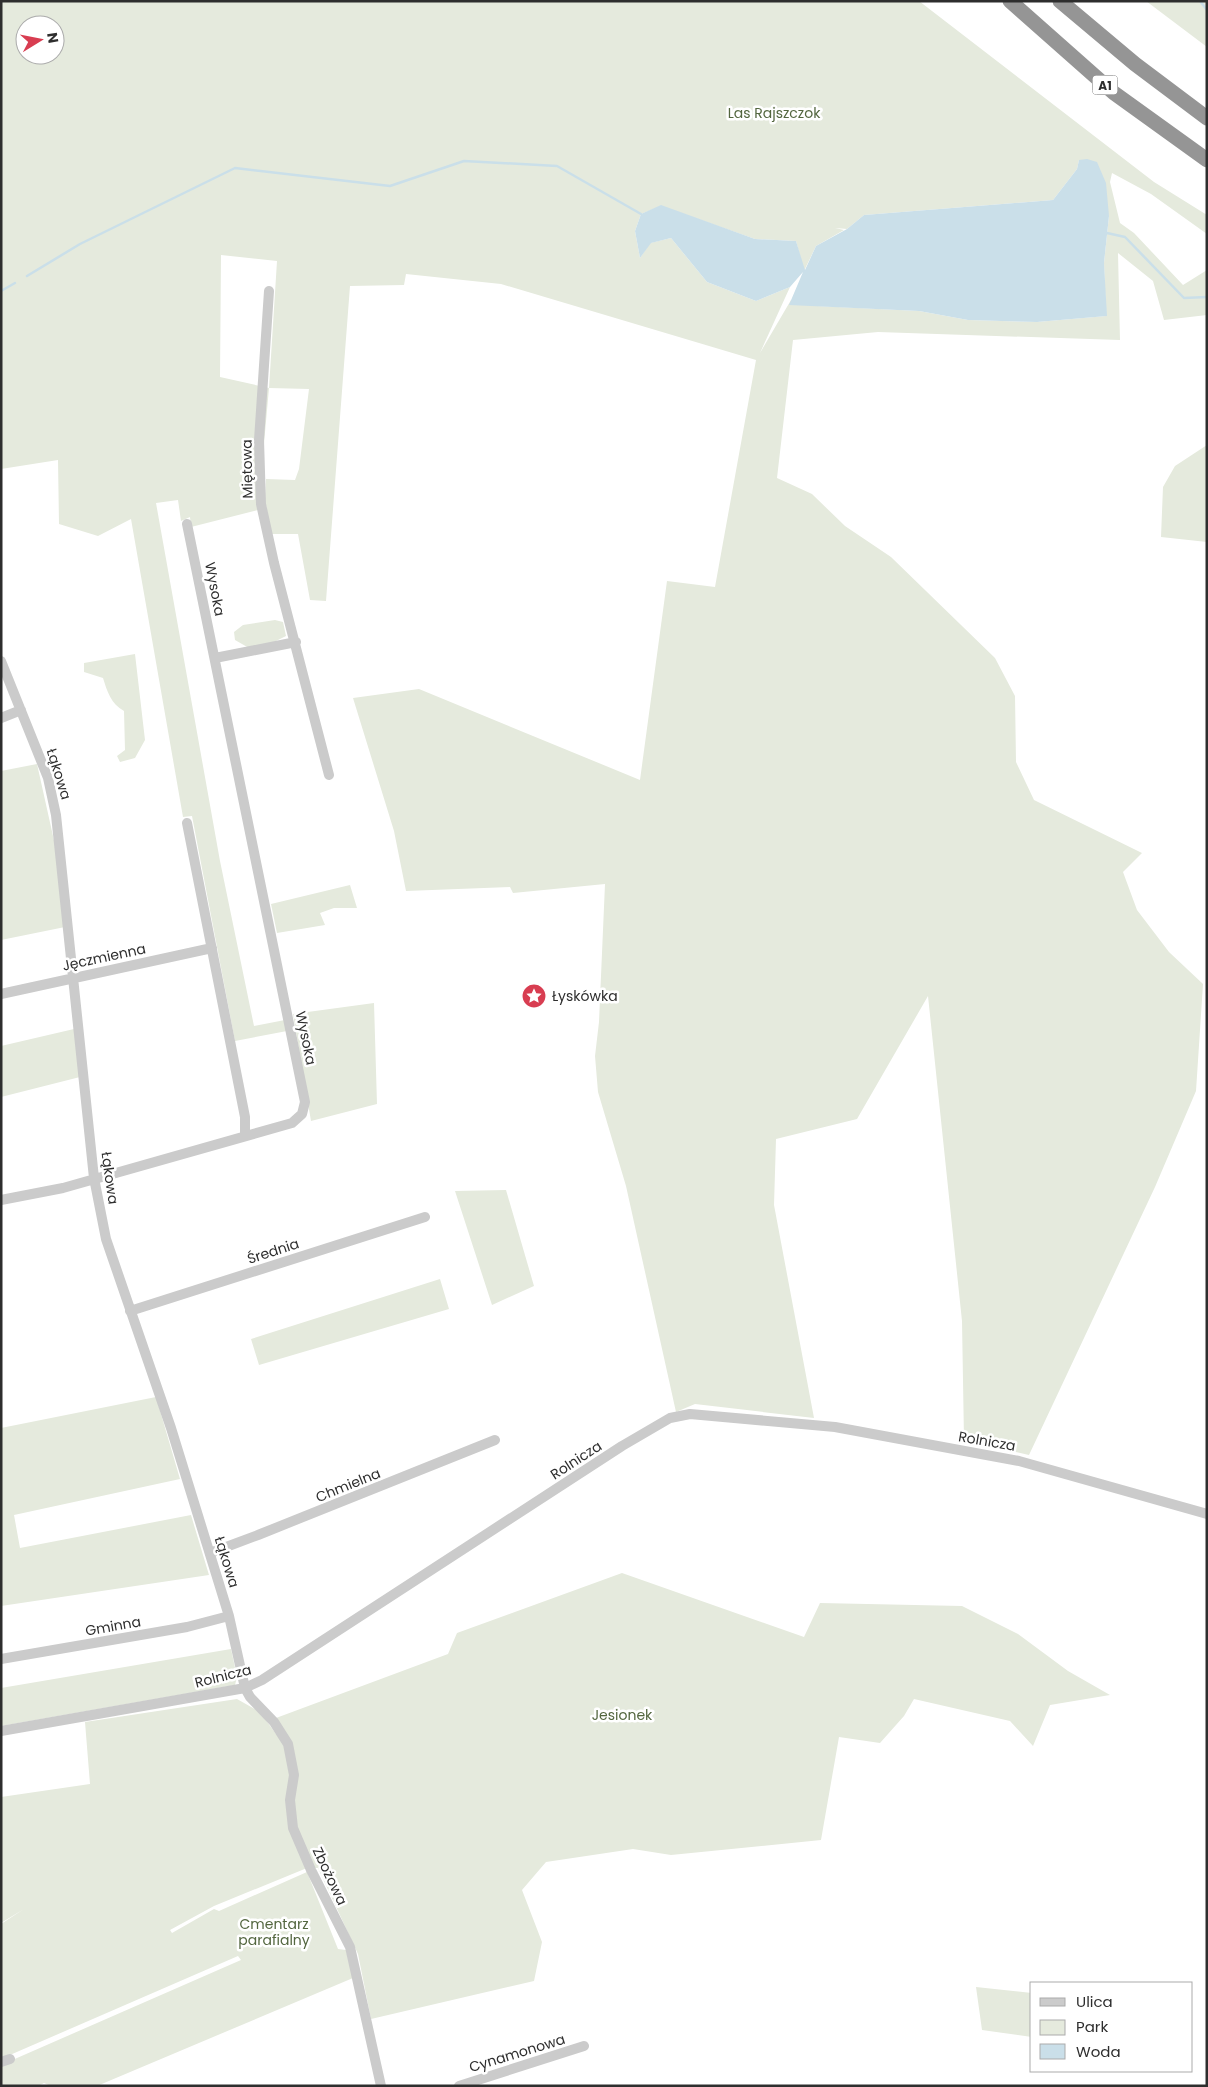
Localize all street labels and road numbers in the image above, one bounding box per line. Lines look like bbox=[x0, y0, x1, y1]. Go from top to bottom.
road number: A1 bbox=[1092, 76, 1118, 94]
street label: Miętowa bbox=[236, 439, 258, 499]
street label: Wysoka bbox=[200, 560, 230, 618]
street label: Łąkowa bbox=[42, 746, 76, 802]
street label: Jęczmienna bbox=[60, 938, 148, 976]
street label: Wysoka bbox=[291, 1009, 321, 1067]
street label: Łąkowa bbox=[96, 1151, 124, 1205]
street label: Średnia bbox=[244, 1233, 302, 1269]
street label: Rolnicza bbox=[957, 1426, 1017, 1456]
street label: Rolnicza bbox=[546, 1436, 606, 1484]
street label: Chmielna bbox=[313, 1463, 383, 1507]
street label: Łąkowa bbox=[210, 1534, 244, 1590]
street label: Gminna bbox=[84, 1611, 142, 1641]
street label: Rolnicza bbox=[193, 1659, 253, 1693]
street label: Zbożowa bbox=[308, 1844, 352, 1908]
street label: Cynamonowa bbox=[467, 2029, 567, 2077]

